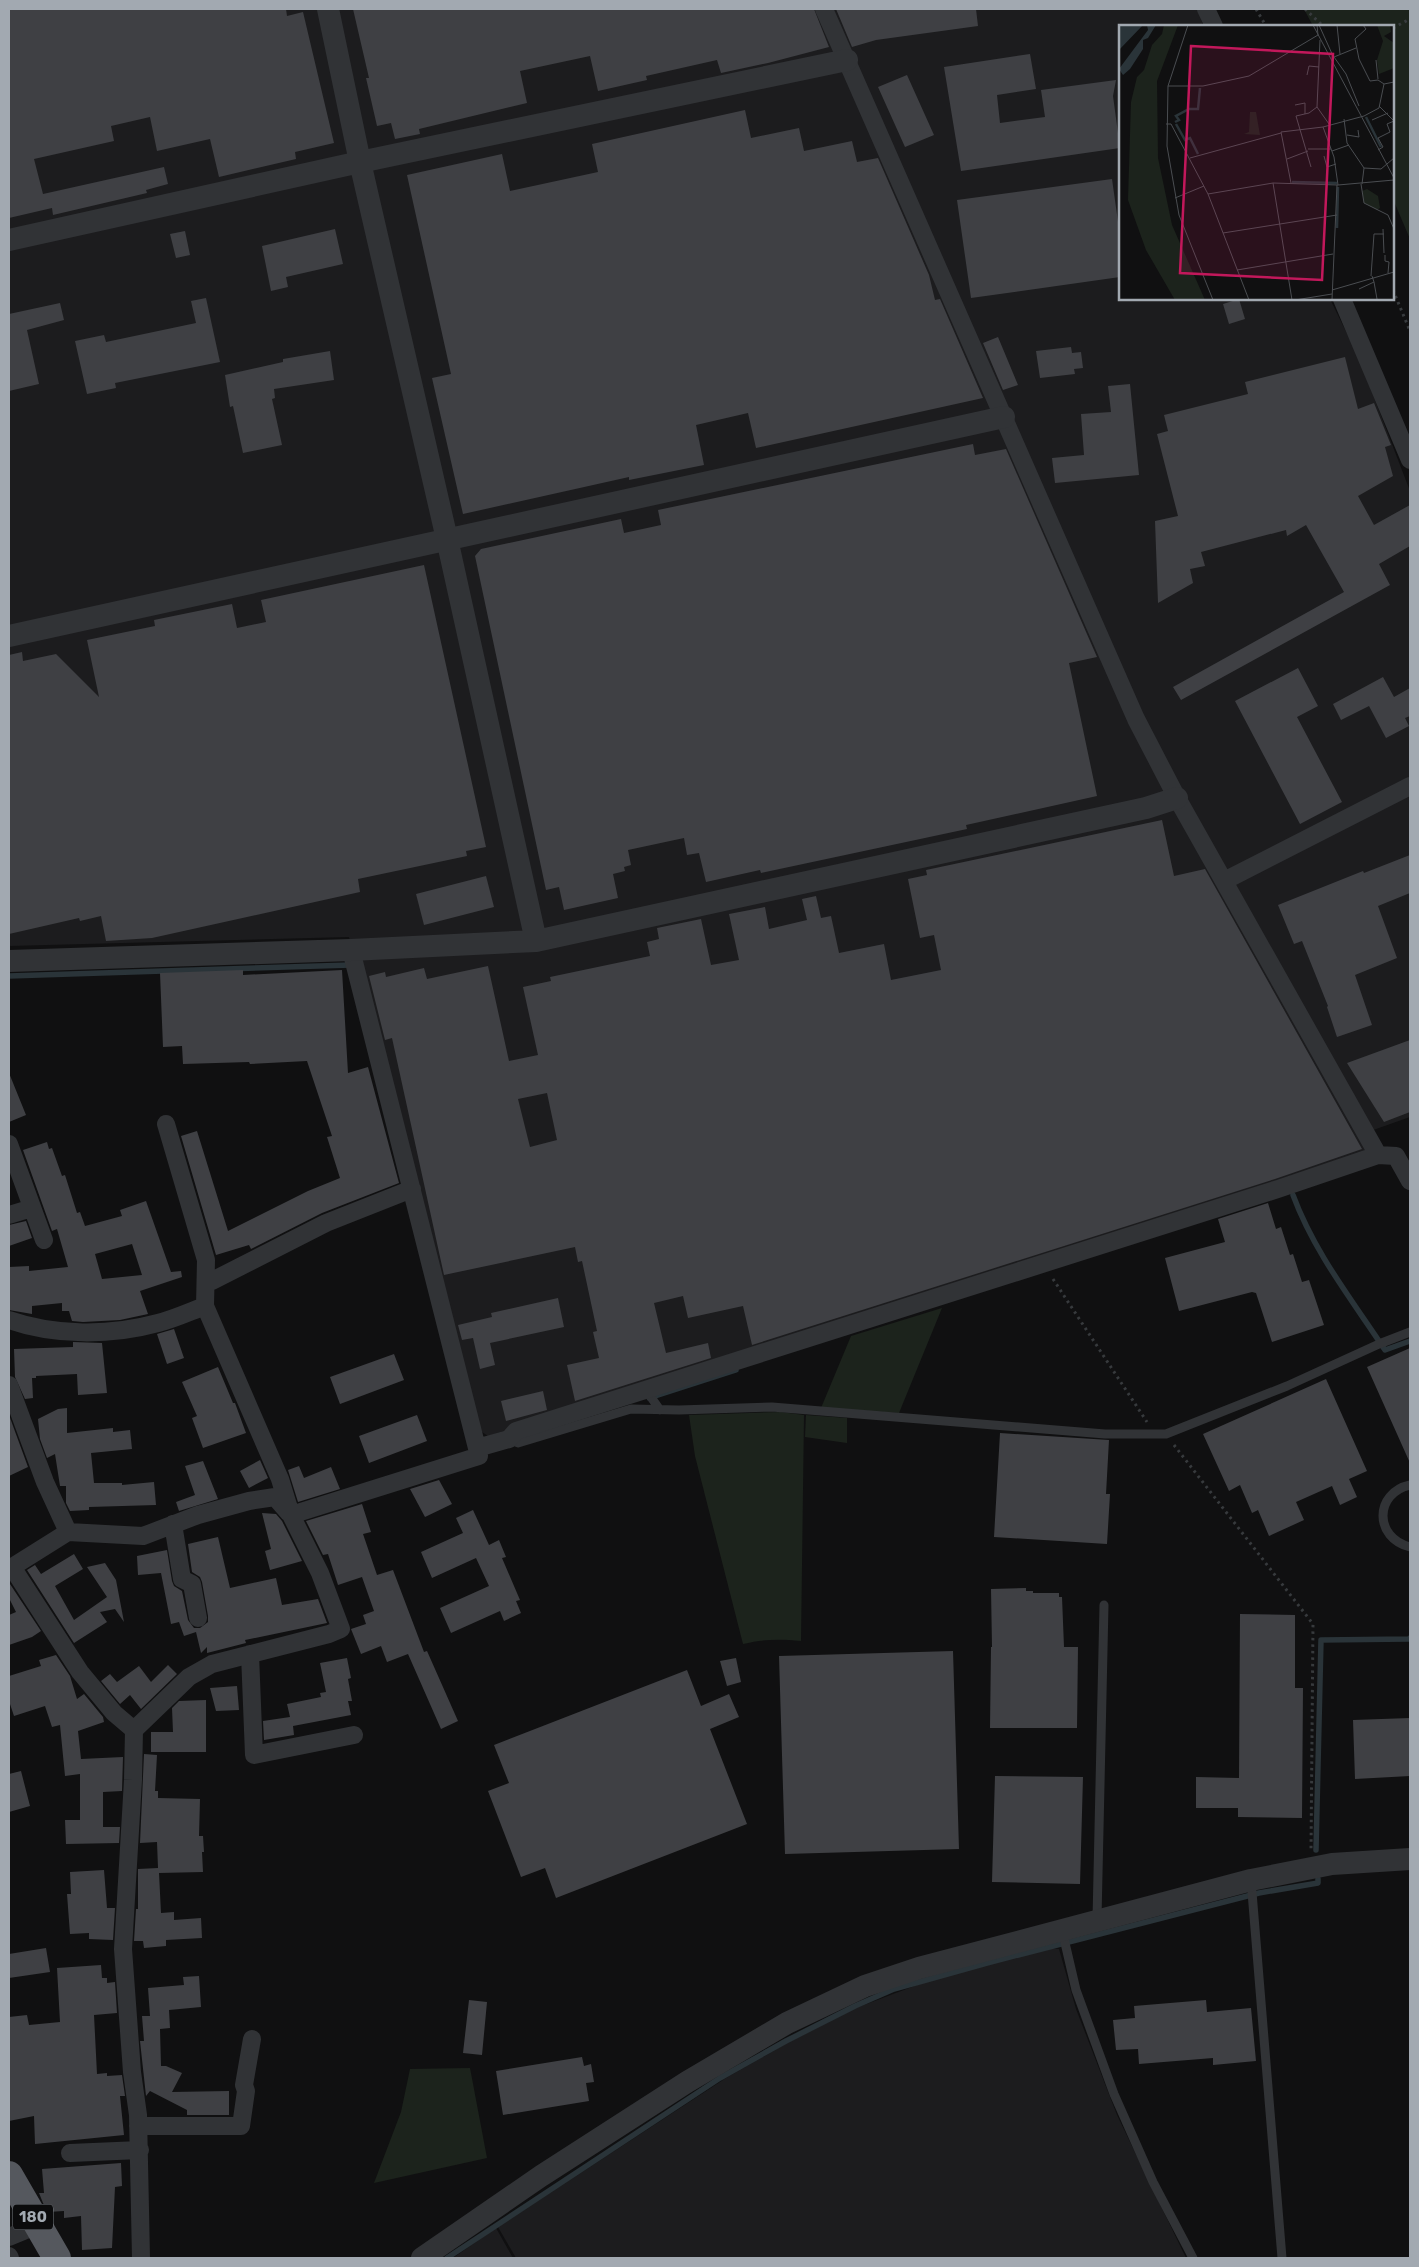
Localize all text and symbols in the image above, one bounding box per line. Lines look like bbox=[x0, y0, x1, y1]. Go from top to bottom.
inset map bbox=[1119, 25, 1394, 300]
road number: 180 bbox=[13, 2204, 53, 2230]

